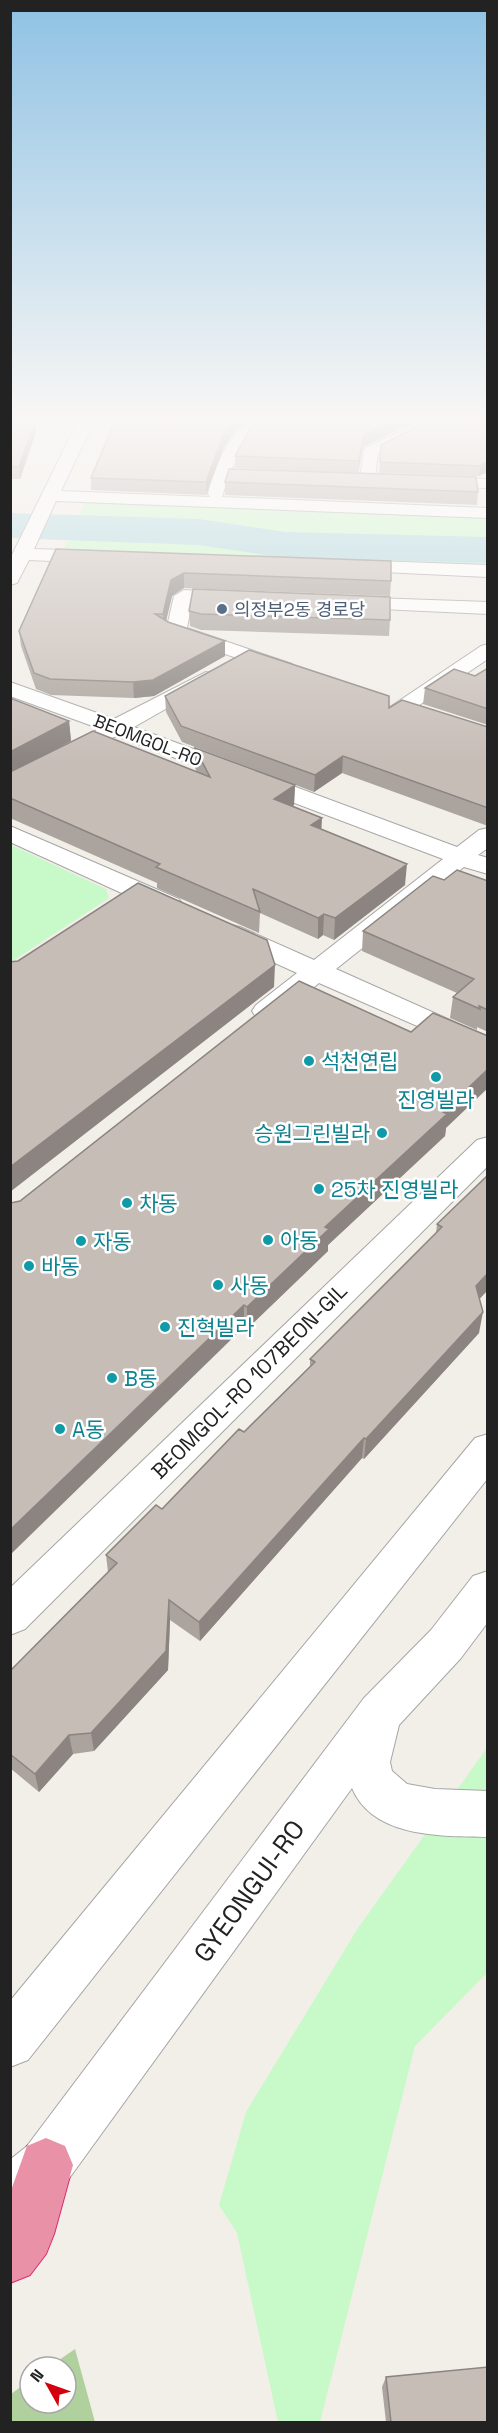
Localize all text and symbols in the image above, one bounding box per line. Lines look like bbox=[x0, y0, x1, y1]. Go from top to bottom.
place label: 의정부2동 경로당 bbox=[234, 598, 365, 621]
marker: 의정부2동 경로당 bbox=[215, 602, 229, 616]
street label: BEOMGOL-RO bbox=[91, 709, 205, 771]
place label: 석천연립 bbox=[321, 1048, 398, 1075]
marker: 석천연립 bbox=[302, 1054, 316, 1068]
marker: 진영빌라 bbox=[429, 1070, 443, 1084]
place label: 진영빌라 bbox=[397, 1086, 475, 1113]
place label: 승원그린빌라 bbox=[254, 1120, 370, 1147]
marker: 승원그린빌라 bbox=[375, 1126, 389, 1140]
place label: 25차 진영빌라 bbox=[331, 1176, 458, 1203]
marker: 25차 진영빌라 bbox=[312, 1182, 326, 1196]
place label: 차동 bbox=[139, 1190, 178, 1217]
marker: 차동 bbox=[120, 1196, 134, 1210]
place label: 아동 bbox=[280, 1227, 319, 1254]
place label: 자동 bbox=[93, 1228, 132, 1255]
marker: 아동 bbox=[261, 1233, 275, 1247]
marker: 자동 bbox=[74, 1234, 88, 1248]
place label: 바동 bbox=[41, 1253, 80, 1280]
marker: 바동 bbox=[22, 1259, 36, 1273]
place label: 사동 bbox=[230, 1272, 269, 1299]
street label: BEOMGOL-RO 107BEON-GIL bbox=[145, 1277, 353, 1485]
marker: 사동 bbox=[211, 1278, 225, 1292]
place label: 진혁빌라 bbox=[177, 1314, 254, 1341]
marker: 진혁빌라 bbox=[158, 1320, 172, 1334]
place label: B동 bbox=[124, 1365, 157, 1392]
marker: B동 bbox=[105, 1371, 119, 1385]
place label: A동 bbox=[72, 1416, 105, 1443]
marker: A동 bbox=[53, 1422, 67, 1436]
street label: GYEONGUI-RO bbox=[186, 1813, 312, 1969]
north arrow bbox=[18, 2355, 78, 2415]
text: N bbox=[25, 2365, 48, 2387]

